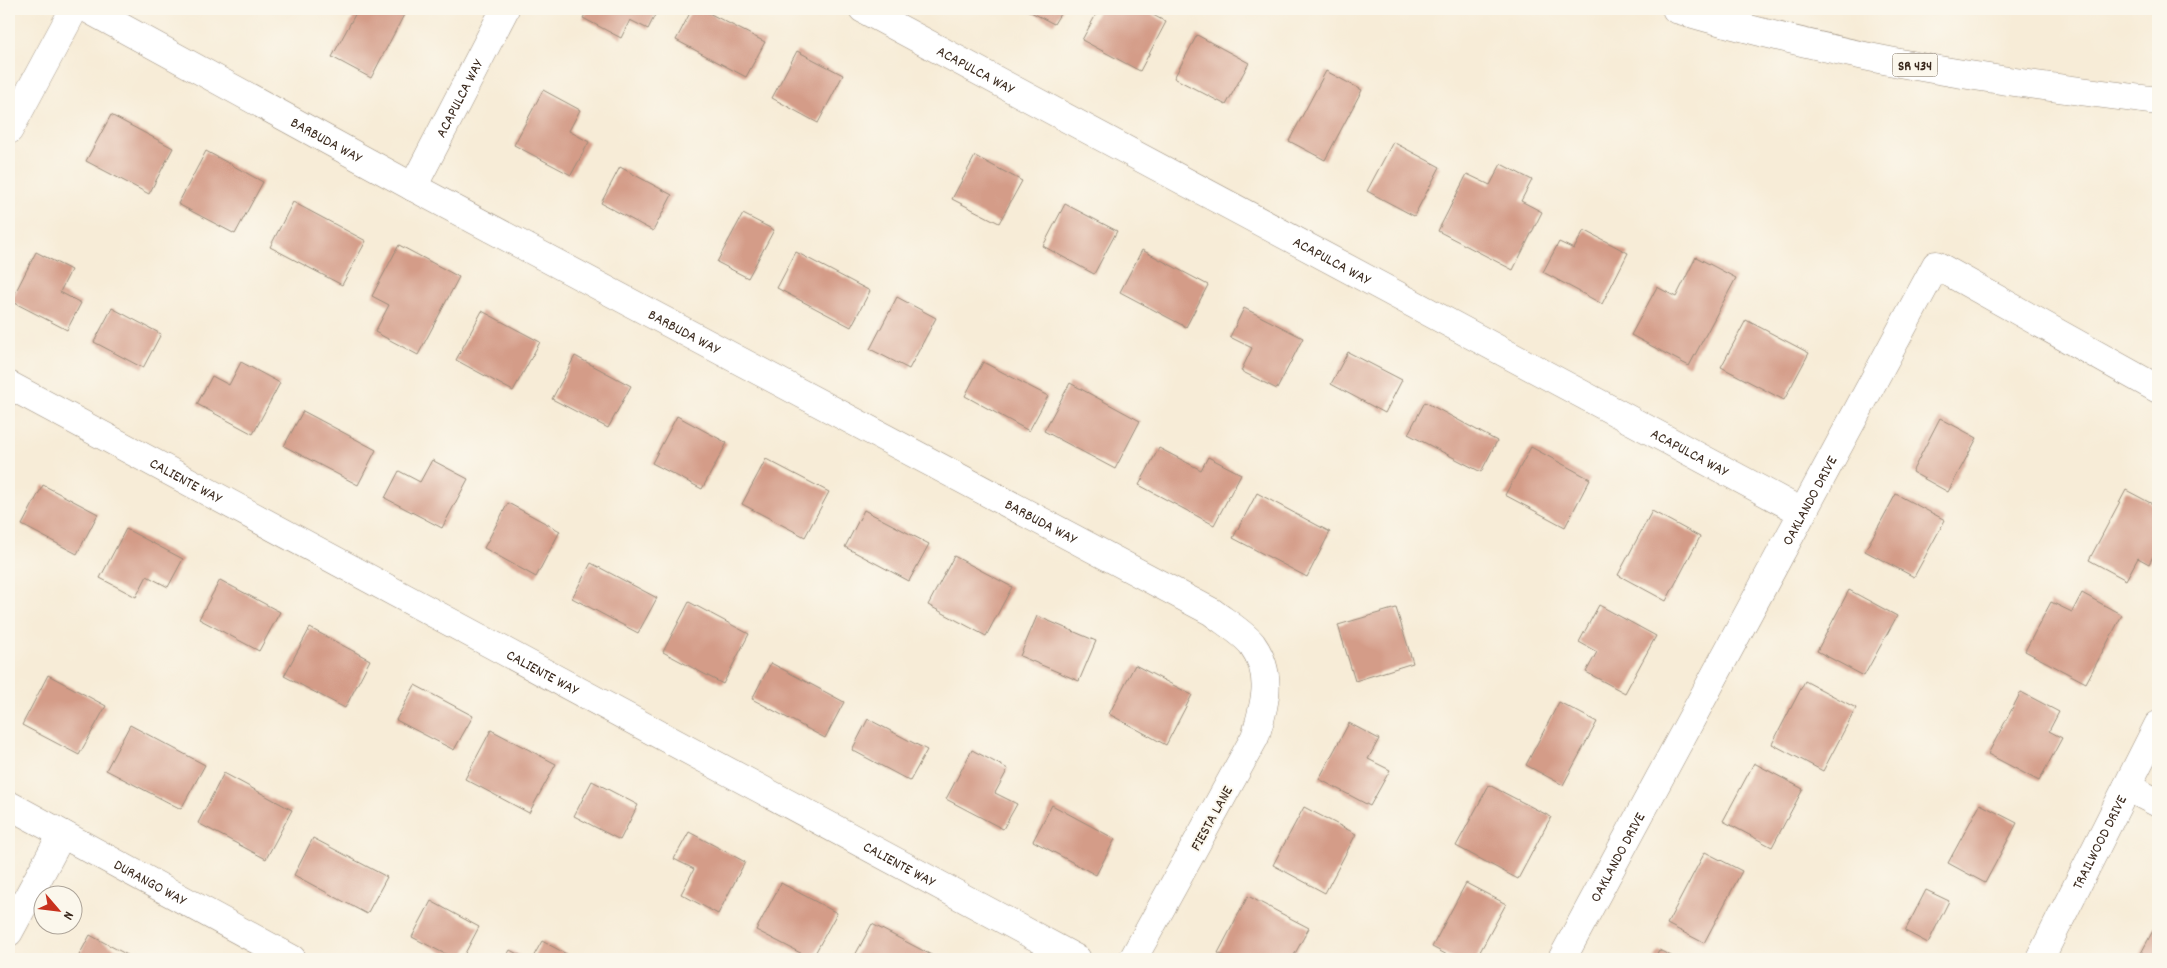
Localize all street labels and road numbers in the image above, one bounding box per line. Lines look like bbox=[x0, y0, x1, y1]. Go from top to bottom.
street label: ACAPULCA WAY bbox=[932, 41, 1018, 101]
road number: SR 434 bbox=[1892, 54, 1938, 76]
street label: ACAPULCA WAY bbox=[431, 56, 490, 142]
street label: BARBUDA WAY bbox=[286, 113, 366, 170]
street label: ACAPULCA WAY bbox=[1288, 232, 1374, 292]
street label: BARBUDA WAY bbox=[644, 305, 724, 362]
street label: ACAPULCA WAY bbox=[1646, 424, 1732, 484]
street label: OAKLANDO DRIVE bbox=[1778, 452, 1844, 550]
street label: CALIENTE WAY bbox=[145, 453, 226, 511]
street label: BARBUDA WAY bbox=[1000, 495, 1081, 551]
street label: CALIENTE WAY bbox=[502, 645, 582, 702]
street label: FIESTA LANE bbox=[1186, 782, 1240, 855]
street label: TRAILWOOD DRIVE bbox=[2068, 792, 2134, 894]
street label: OAKLANDO DRIVE bbox=[1586, 809, 1652, 907]
street label: CALIENTE WAY bbox=[858, 837, 939, 894]
street label: DURANGO WAY bbox=[109, 855, 190, 913]

